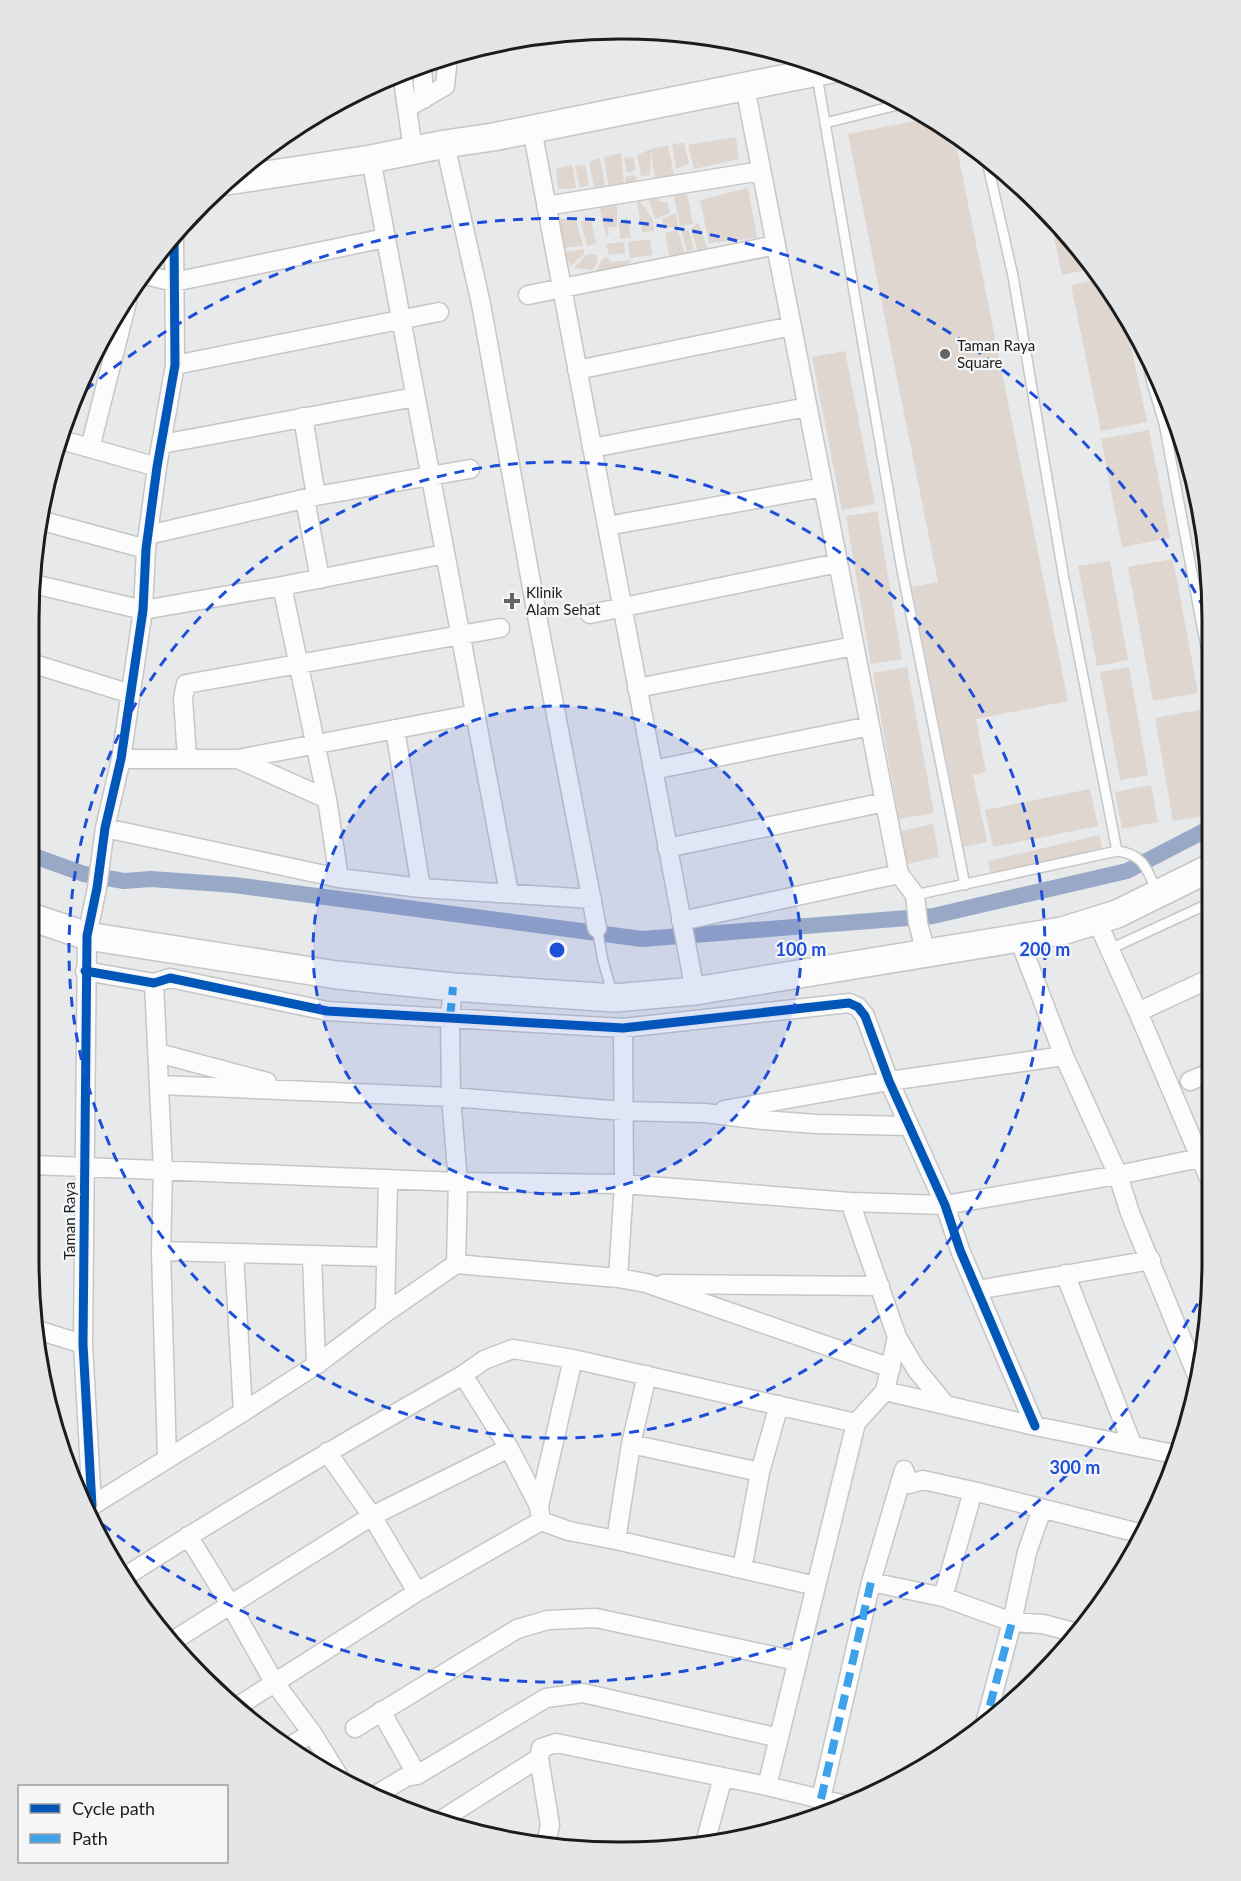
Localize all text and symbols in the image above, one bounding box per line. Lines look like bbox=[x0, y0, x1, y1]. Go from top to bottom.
place label: Taman Raya Square bbox=[957, 336, 1035, 371]
marker: Taman Raya Square bbox=[938, 347, 952, 361]
place label: Klinik Alam Sehat bbox=[526, 583, 601, 618]
marker: Klinik Alam Sehat bbox=[503, 592, 521, 610]
text: 100 m bbox=[776, 938, 826, 960]
text: 200 m bbox=[1020, 938, 1070, 960]
centre of rings bbox=[547, 940, 567, 960]
street label: Taman Raya bbox=[60, 1182, 78, 1260]
text: 300 m bbox=[1050, 1456, 1100, 1478]
legend bbox=[18, 1785, 228, 1863]
text: Cycle path bbox=[72, 1797, 155, 1819]
text: Path bbox=[72, 1827, 108, 1849]

